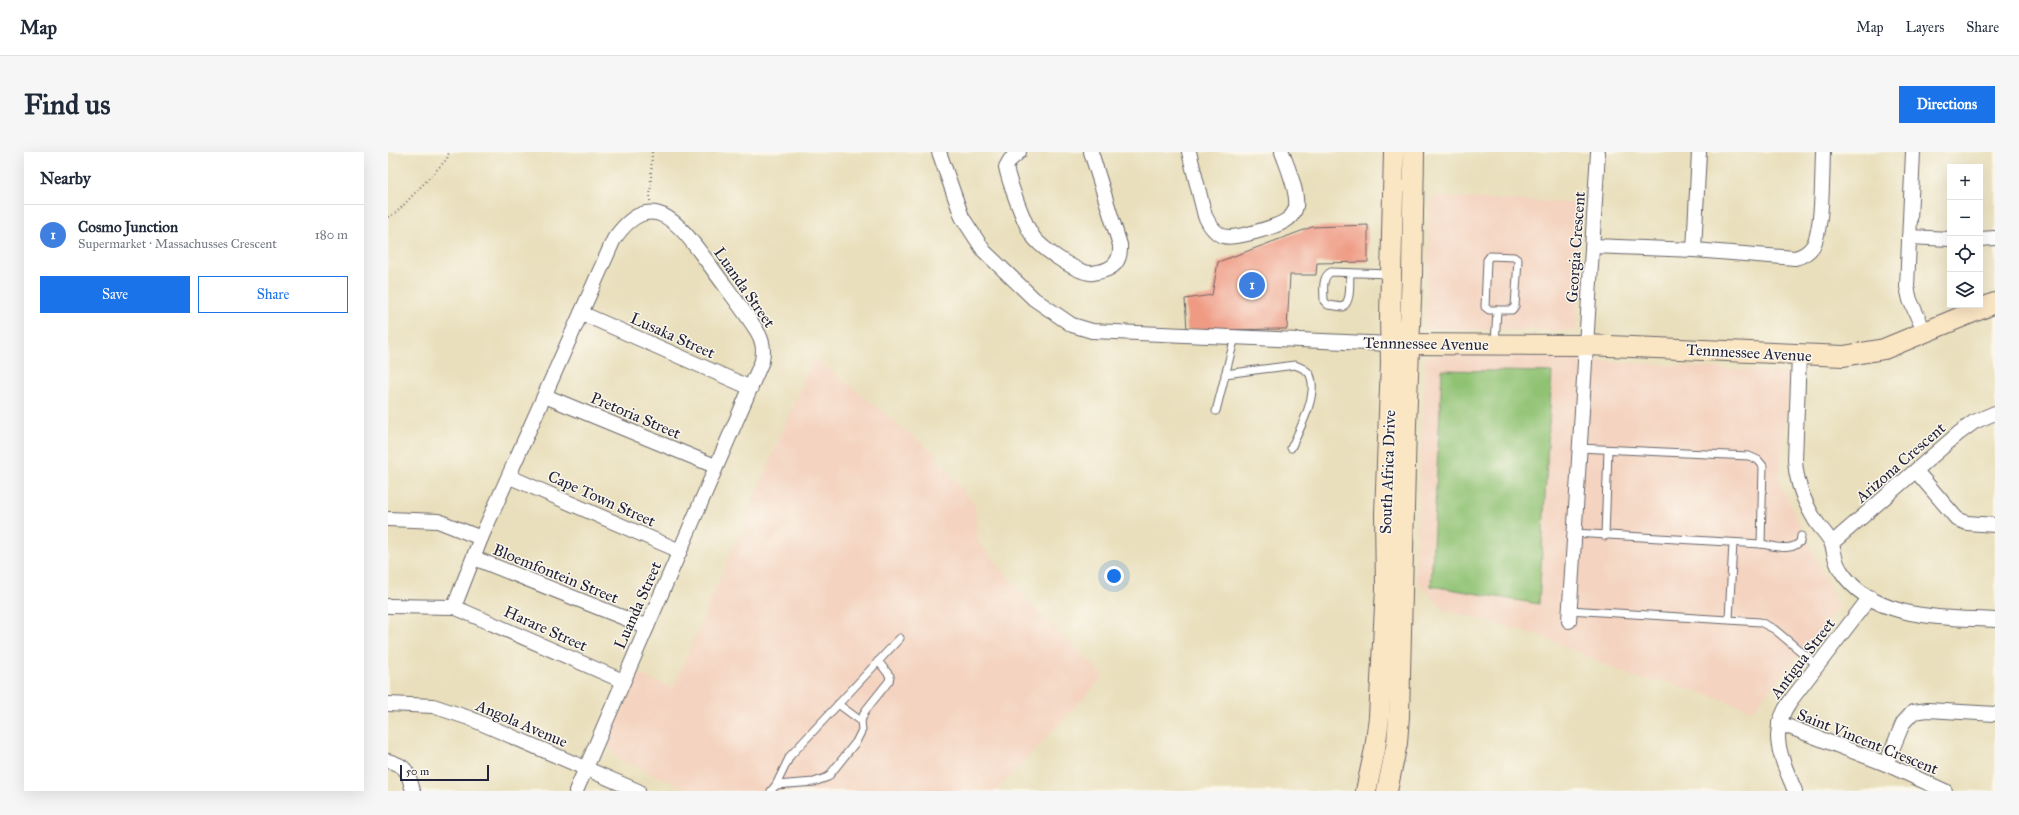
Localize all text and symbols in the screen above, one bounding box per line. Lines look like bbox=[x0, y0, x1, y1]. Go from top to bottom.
text: Map bbox=[20, 16, 57, 39]
text: Map bbox=[1856, 19, 1884, 36]
text: Layers bbox=[1906, 19, 1944, 36]
text: Share bbox=[1966, 19, 1999, 36]
button: Directions bbox=[1899, 86, 1995, 123]
text: Find us bbox=[24, 87, 110, 122]
map controls bbox=[1947, 164, 1983, 308]
button: + bbox=[1947, 164, 1983, 200]
text: Nearby bbox=[40, 168, 91, 189]
street label: Georgia Crescent bbox=[1562, 190, 1590, 303]
button: − bbox=[1947, 200, 1983, 236]
text: Cosmo Junction bbox=[78, 218, 178, 236]
text: 1 bbox=[50, 227, 56, 243]
text: 180 m bbox=[315, 227, 348, 243]
text: Supermarket · Massachusses Crescent bbox=[78, 236, 277, 252]
button: locate bbox=[1947, 236, 1983, 272]
street label: Luanda Street bbox=[710, 243, 779, 331]
pin: 1 bbox=[1239, 270, 1265, 300]
button: layers bbox=[1947, 272, 1983, 308]
button: Save bbox=[40, 276, 190, 313]
button: Share bbox=[198, 276, 348, 313]
street label: Lusaka Street bbox=[628, 308, 718, 363]
street label: Tennnessee Avenue bbox=[1363, 333, 1489, 354]
street label: Tennnessee Avenue bbox=[1686, 340, 1812, 365]
street label: Pretoria Street bbox=[588, 388, 684, 443]
street label: South Africa Drive bbox=[1376, 409, 1399, 534]
street label: Arizona Crescent bbox=[1851, 418, 1949, 507]
street label: Cape Town Street bbox=[545, 466, 659, 531]
street label: Bloemfontein Street bbox=[490, 540, 622, 607]
street label: Luanda Street bbox=[610, 558, 665, 652]
your location bbox=[1104, 566, 1124, 586]
street label: Harare Street bbox=[501, 602, 591, 655]
street label: Antigua Street bbox=[1765, 614, 1840, 704]
street label: Angola Avenue bbox=[472, 695, 571, 752]
street label: Saint Vincent Crescent bbox=[1795, 705, 1941, 779]
scale bar bbox=[400, 763, 489, 782]
text: 50 m bbox=[406, 765, 429, 778]

